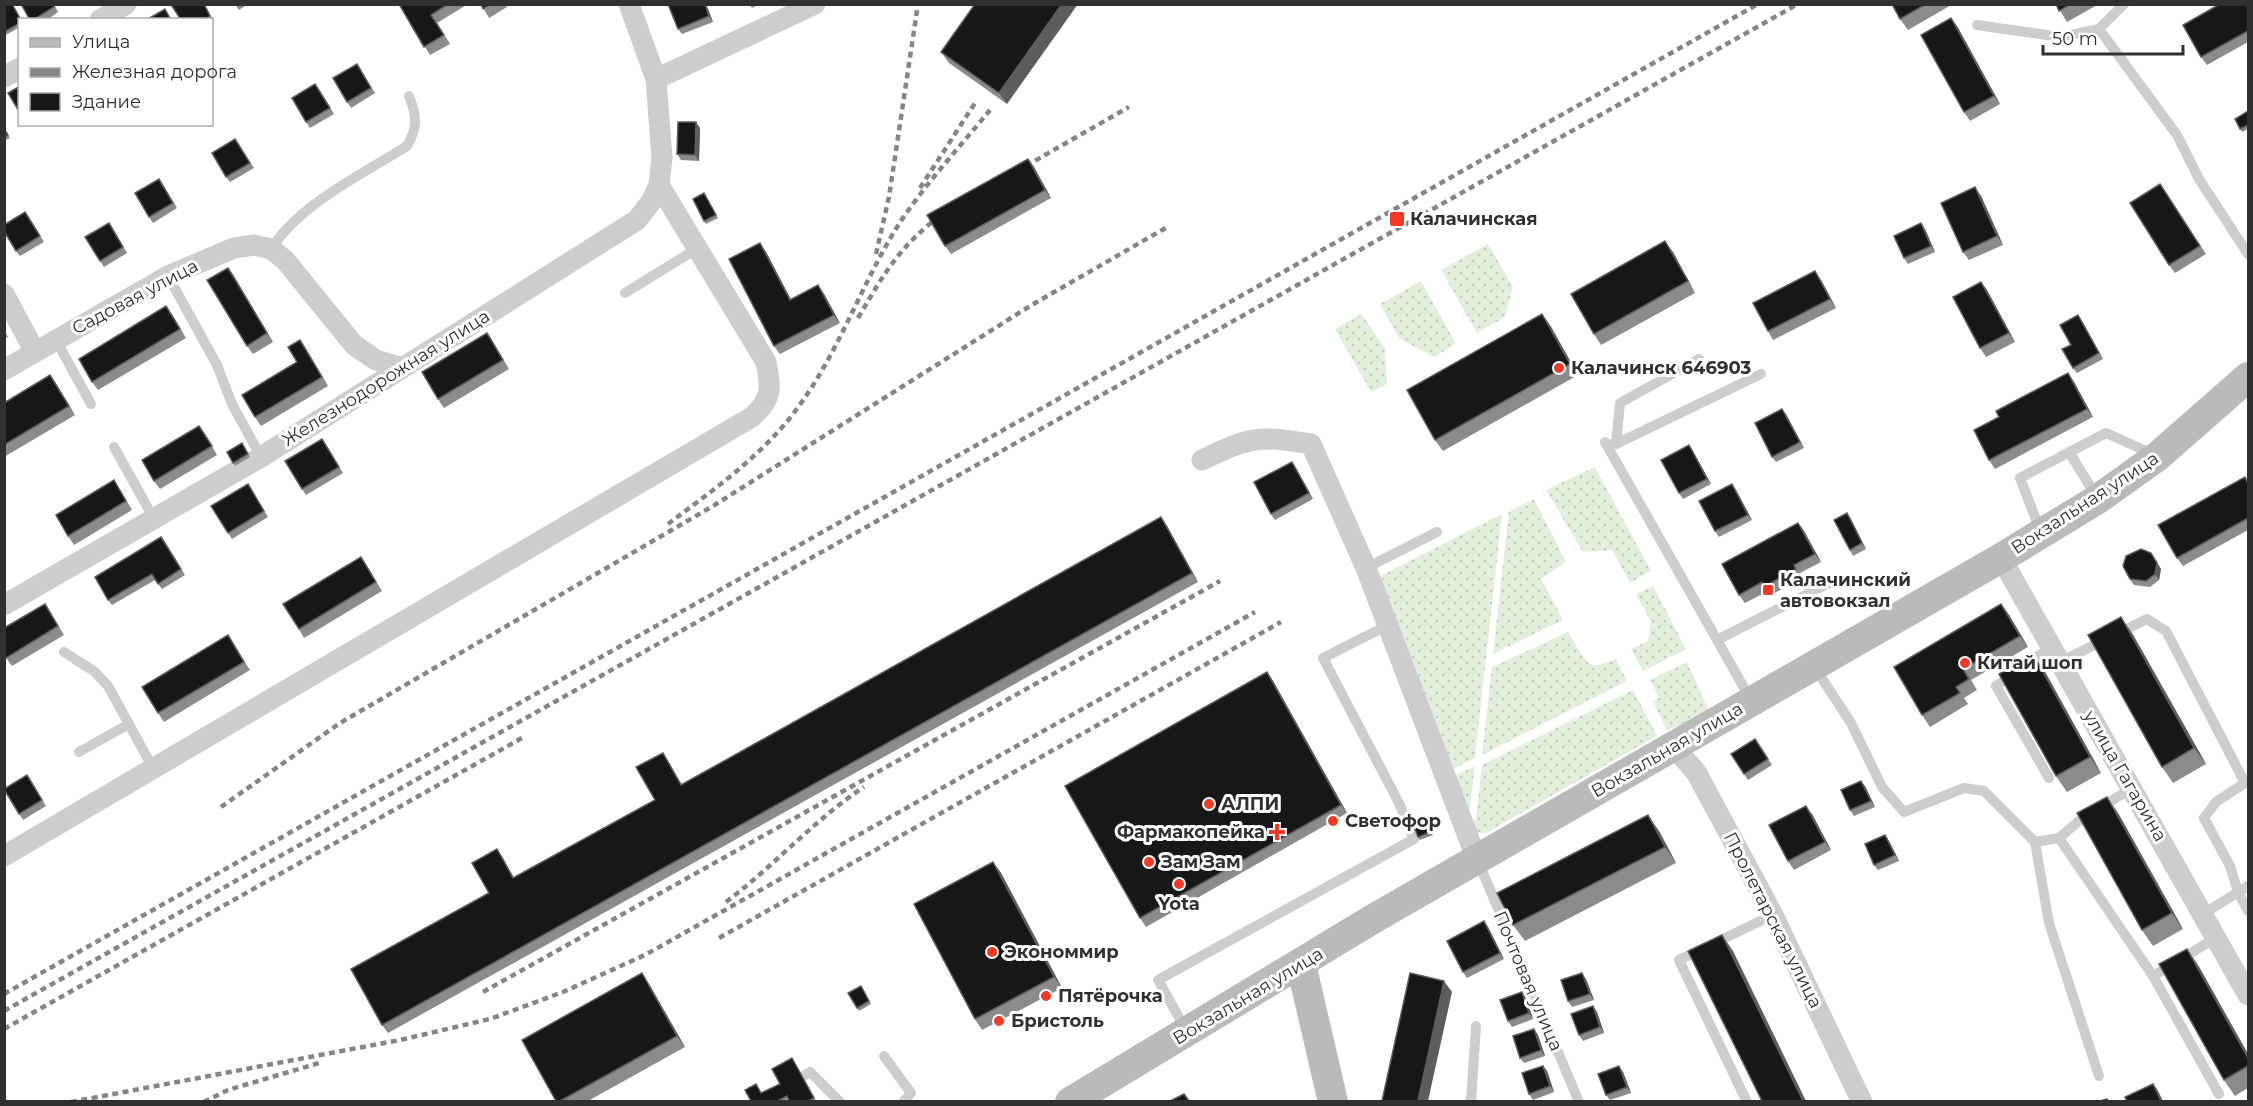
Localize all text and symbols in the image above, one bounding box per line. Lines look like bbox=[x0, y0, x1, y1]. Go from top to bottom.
legend bbox=[18, 18, 213, 126]
scale bar bbox=[2043, 18, 2182, 56]
text: 50 m bbox=[2052, 28, 2098, 50]
text: Улица bbox=[72, 31, 130, 53]
text: Железная дорога bbox=[72, 61, 237, 83]
text: Здание bbox=[72, 91, 141, 113]
place label: Калачинская bbox=[1410, 208, 1538, 230]
marker: Калачинская bbox=[1388, 210, 1406, 228]
street label: Садовая улица bbox=[68, 255, 202, 339]
street label: Железнодорожная улица bbox=[278, 305, 494, 451]
place label: Калачинск 646903 bbox=[1571, 357, 1751, 379]
marker: Калачинск 646903 bbox=[1552, 361, 1566, 375]
street label: Вокзальная улица bbox=[2007, 447, 2163, 559]
place label: Калачинский автовокзал bbox=[1780, 569, 1911, 612]
marker: Калачинский автовокзал bbox=[1761, 583, 1775, 597]
place label: Китай шоп bbox=[1977, 652, 2083, 674]
marker: Китай шоп bbox=[1958, 656, 1972, 670]
street label: Вокзальная улица bbox=[1587, 698, 1747, 802]
street label: улица Гагарина bbox=[2078, 706, 2171, 845]
place label: АЛПИ bbox=[1221, 793, 1279, 815]
marker: АЛПИ bbox=[1202, 797, 1216, 811]
place label: Светофор bbox=[1345, 810, 1441, 832]
marker: Светофор bbox=[1326, 814, 1340, 828]
place label: Фармакопейка bbox=[1117, 821, 1265, 843]
marker: Фармакопейка bbox=[1270, 825, 1284, 839]
street label: Пролетарская улица bbox=[1719, 828, 1827, 1012]
place label: Зам Зам bbox=[1160, 851, 1241, 873]
marker: Зам Зам bbox=[1142, 855, 1156, 869]
marker: Yota bbox=[1172, 877, 1186, 891]
place label: Yota bbox=[1157, 893, 1200, 915]
street label: Почтовая улица bbox=[1489, 908, 1567, 1054]
place label: Экономмир bbox=[1004, 941, 1119, 963]
street label: Вокзальная улица bbox=[1169, 942, 1327, 1050]
marker: Экономмир bbox=[985, 945, 999, 959]
place label: Пятёрочка bbox=[1058, 985, 1163, 1007]
marker: Пятёрочка bbox=[1039, 989, 1053, 1003]
place label: Бристоль bbox=[1011, 1010, 1104, 1032]
marker: Бристоль bbox=[992, 1014, 1006, 1028]

